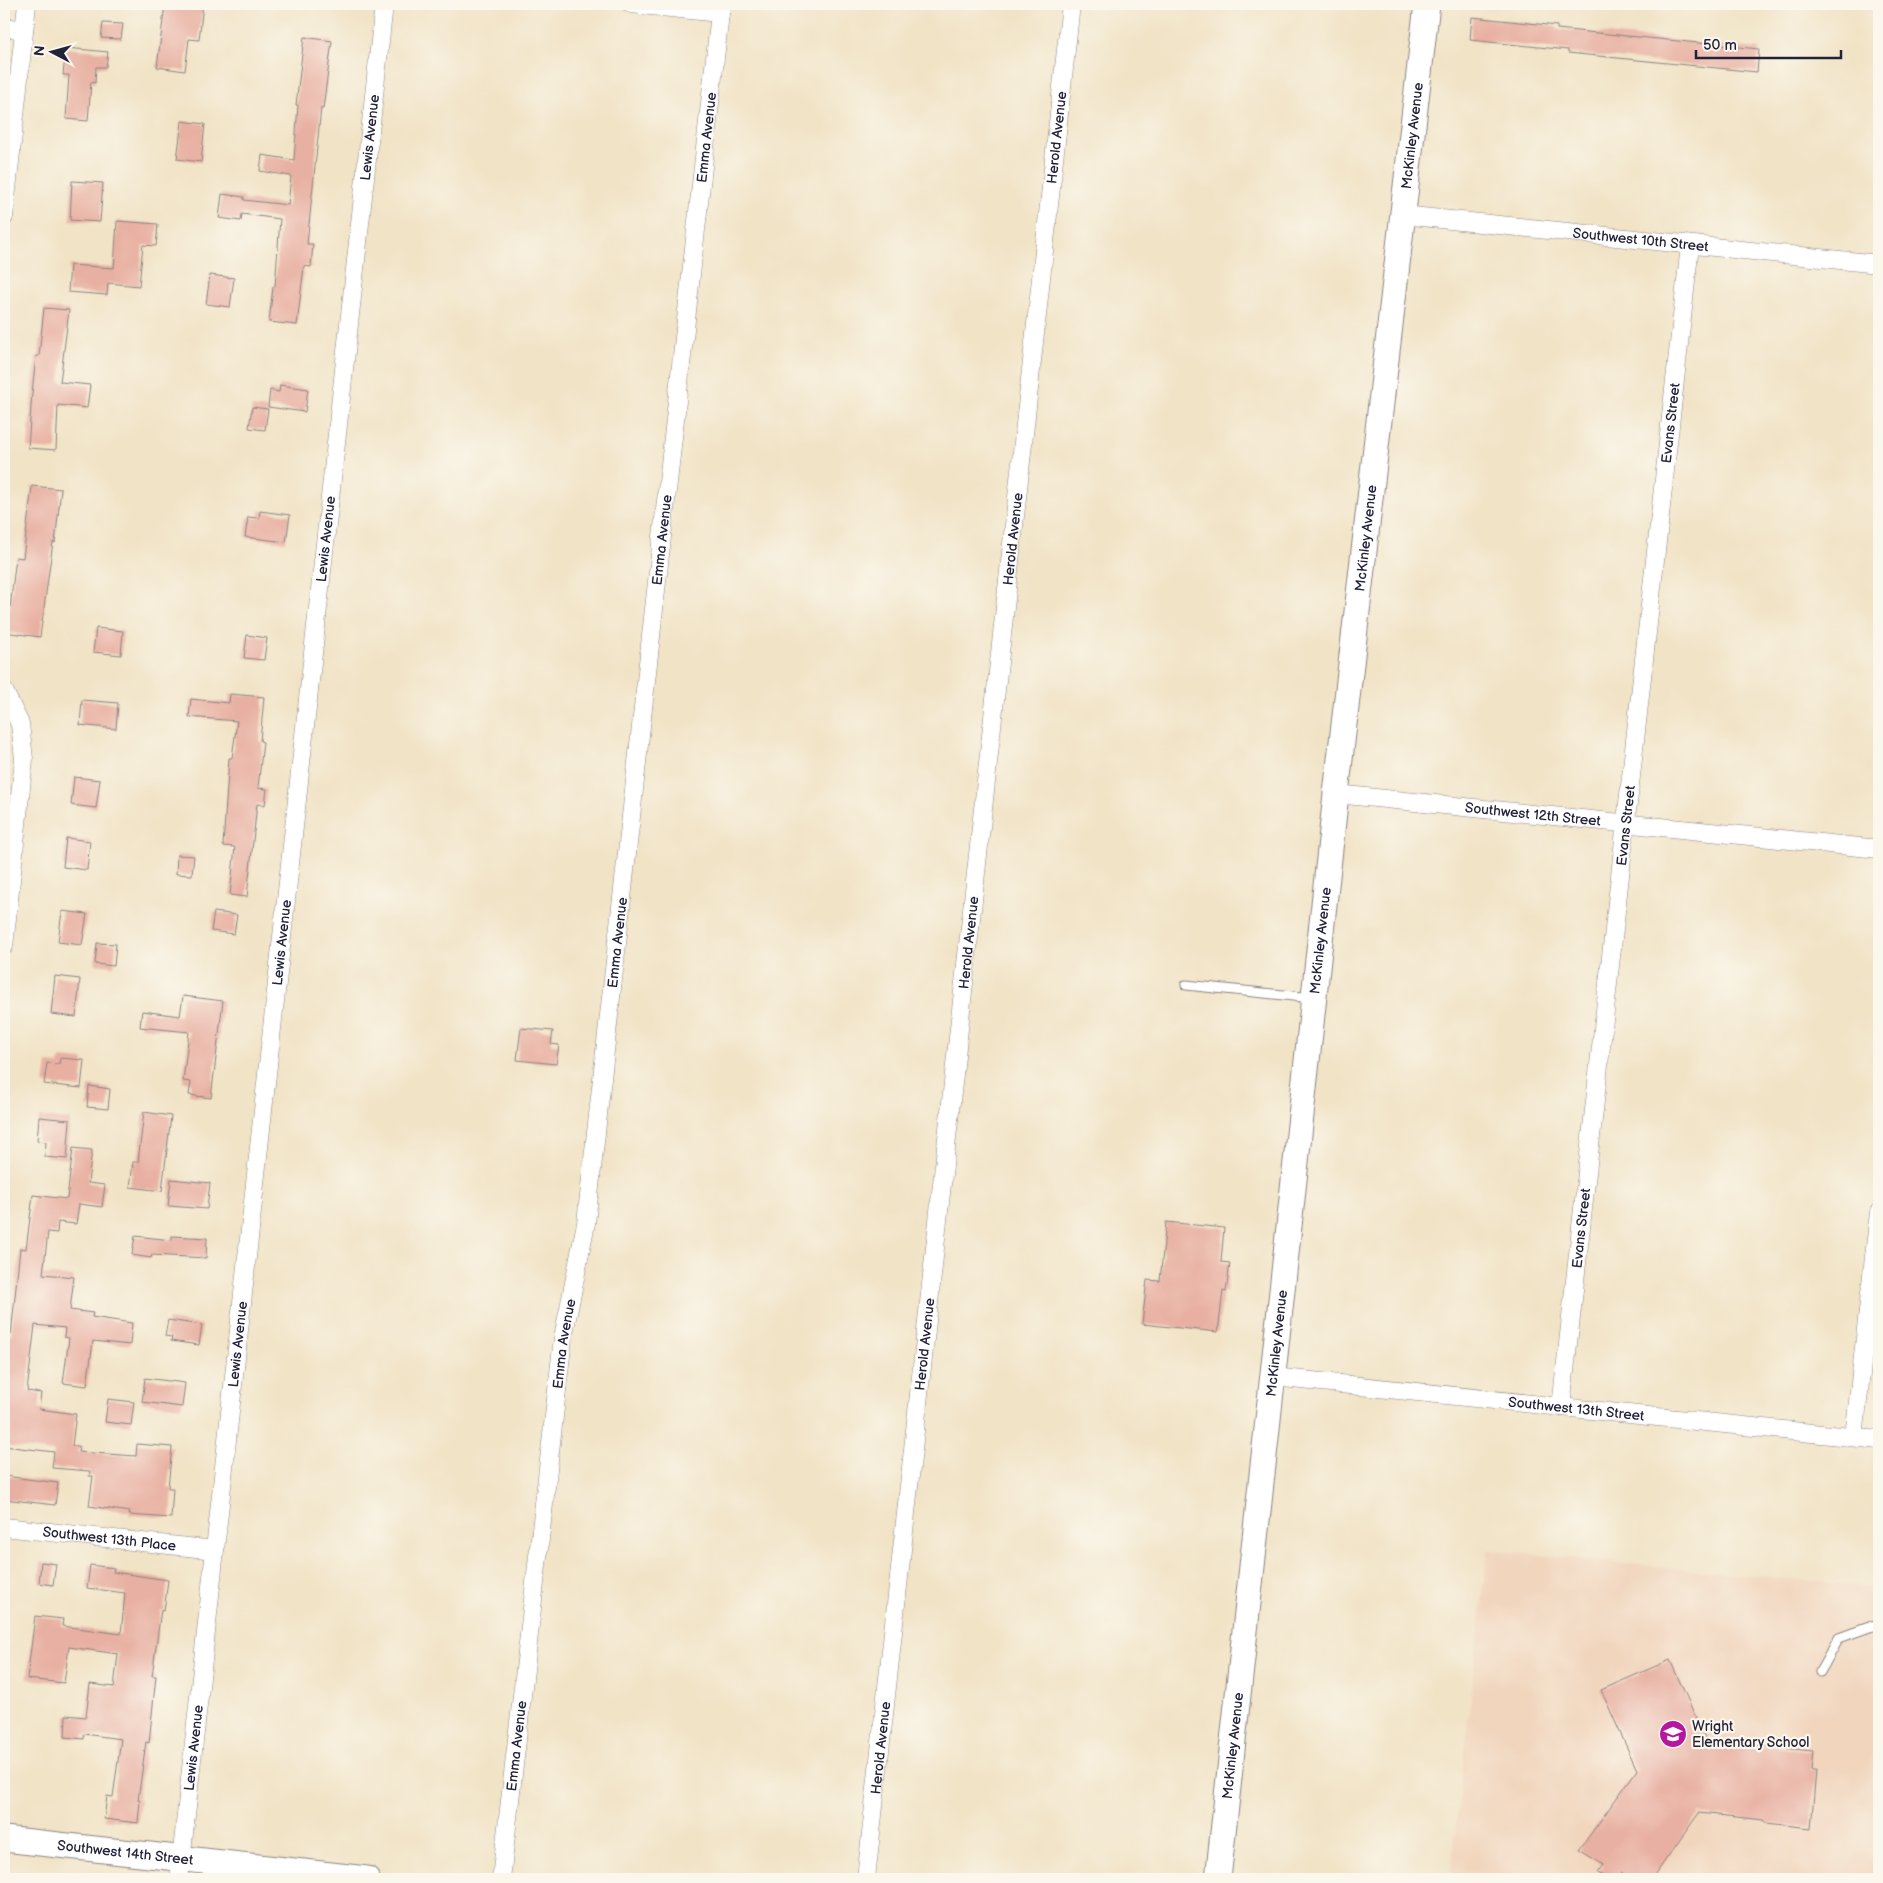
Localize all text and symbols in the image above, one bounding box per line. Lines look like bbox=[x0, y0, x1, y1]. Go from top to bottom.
north arrow bbox=[28, 28, 78, 78]
scale bar bbox=[1696, 28, 1840, 60]
text: 50 m bbox=[1703, 36, 1737, 55]
text: N bbox=[31, 45, 49, 57]
street label: McKinley Avenue bbox=[1397, 82, 1426, 190]
street label: Herold Avenue bbox=[1043, 90, 1070, 185]
street label: Emma Avenue bbox=[693, 91, 720, 184]
street label: Lewis Avenue bbox=[356, 94, 383, 181]
street label: Southwest 10th Street bbox=[1572, 224, 1710, 255]
street label: Evans Street bbox=[1657, 381, 1683, 464]
street label: McKinley Avenue bbox=[1351, 484, 1380, 592]
street label: Herold Avenue bbox=[999, 492, 1026, 586]
street label: Emma Avenue bbox=[648, 494, 675, 586]
street label: Lewis Avenue bbox=[312, 495, 339, 583]
street label: Evans Street bbox=[1613, 784, 1639, 867]
street label: Southwest 12th Street bbox=[1464, 799, 1602, 829]
street label: McKinley Avenue bbox=[1306, 886, 1334, 995]
street label: Herold Avenue bbox=[955, 895, 982, 990]
street label: Emma Avenue bbox=[604, 896, 631, 989]
street label: Lewis Avenue bbox=[268, 899, 295, 986]
street label: Evans Street bbox=[1568, 1186, 1594, 1269]
street label: McKinley Avenue bbox=[1262, 1289, 1291, 1397]
street label: Emma Avenue bbox=[549, 1297, 579, 1390]
street label: Herold Avenue bbox=[911, 1297, 938, 1391]
street label: Lewis Avenue bbox=[224, 1300, 251, 1388]
street label: Southwest 13th Street bbox=[1507, 1393, 1646, 1424]
street label: Southwest 13th Place bbox=[42, 1523, 177, 1554]
street label: McKinley Avenue bbox=[1218, 1692, 1247, 1800]
street label: Emma Avenue bbox=[503, 1700, 530, 1792]
street label: Herold Avenue bbox=[867, 1701, 894, 1795]
street label: Lewis Avenue bbox=[180, 1704, 206, 1792]
place label: Wright Elementary School bbox=[1692, 1718, 1810, 1751]
school or university icon: Wright Elementary School bbox=[1658, 1719, 1688, 1749]
street label: Southwest 14th Street bbox=[56, 1836, 195, 1868]

